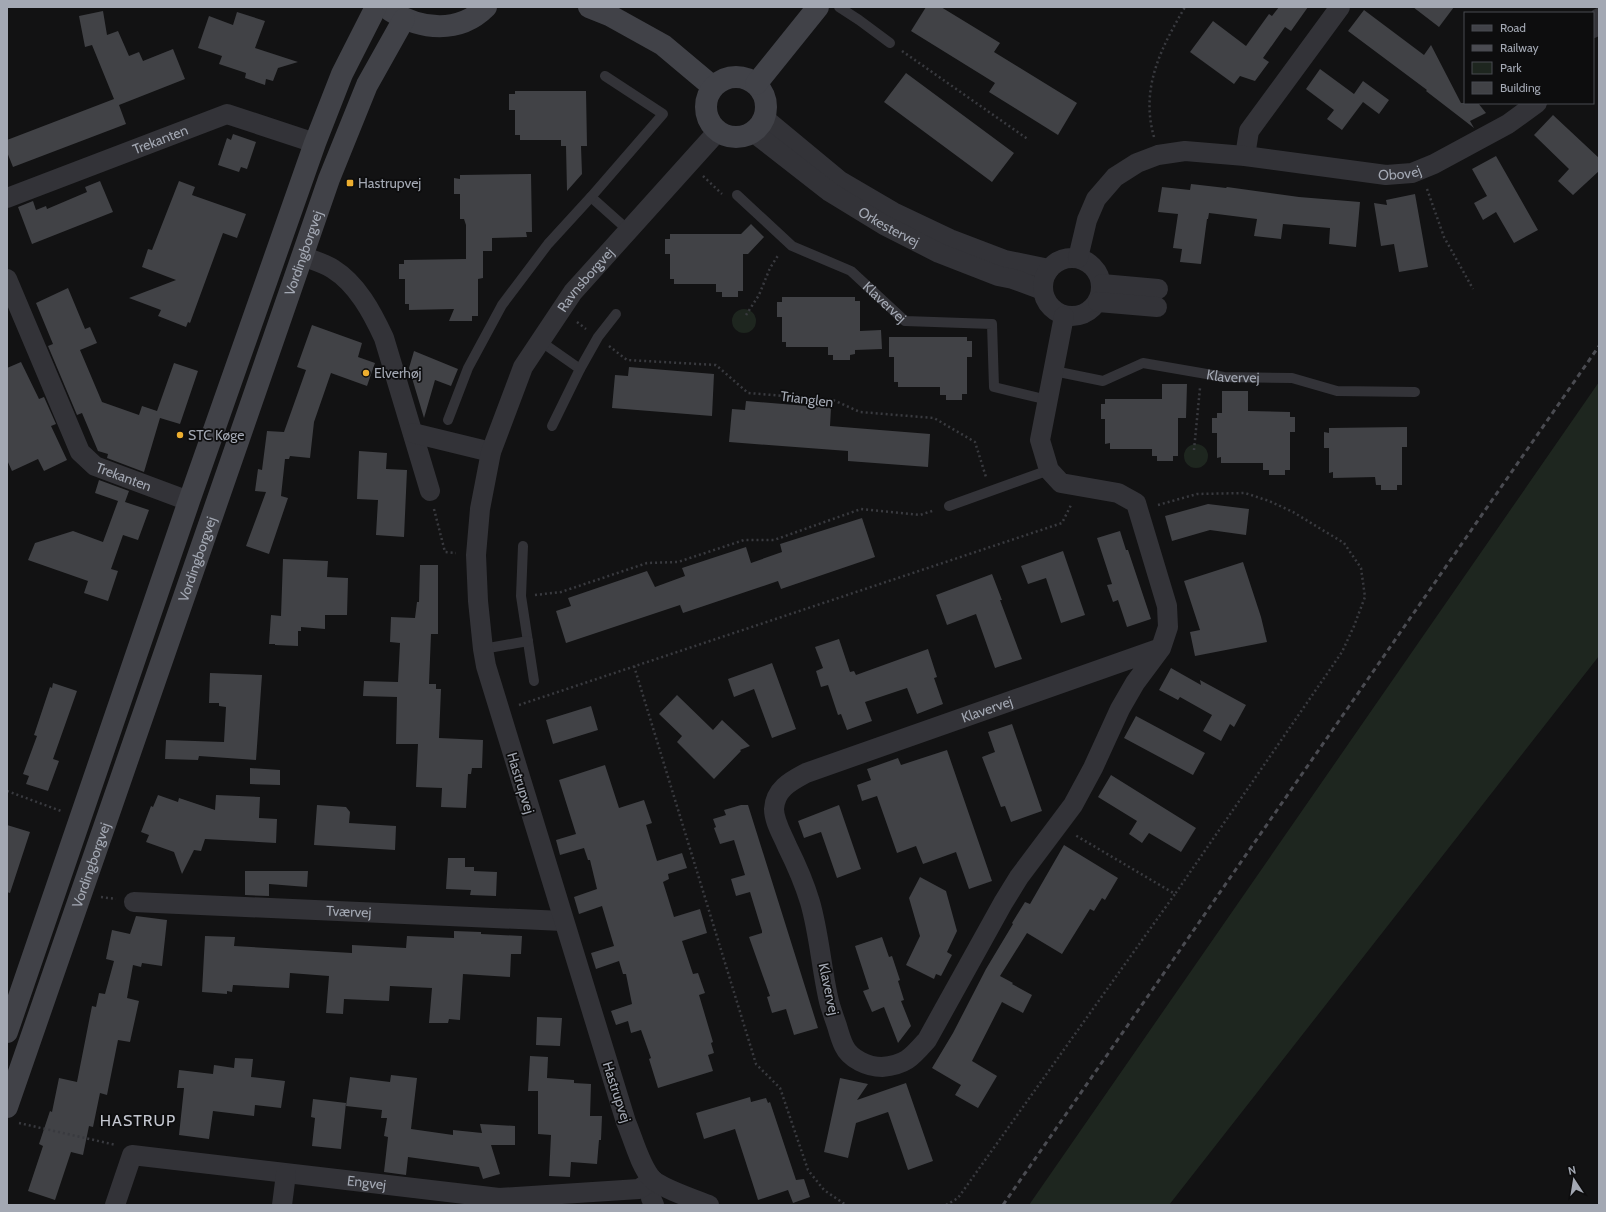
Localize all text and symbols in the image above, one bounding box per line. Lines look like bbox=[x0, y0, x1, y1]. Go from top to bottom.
legend bbox=[1464, 12, 1594, 104]
text: Road bbox=[1500, 20, 1526, 35]
text: Railway bbox=[1500, 40, 1538, 55]
text: Park bbox=[1500, 60, 1522, 75]
text: Building bbox=[1500, 80, 1542, 95]
street label: Trekanten bbox=[130, 121, 191, 158]
street label: Obovej bbox=[1377, 161, 1424, 184]
place label: Hastrupvej bbox=[358, 174, 421, 192]
marker: Hastrupvej bbox=[345, 178, 355, 188]
street label: Orkestervej bbox=[855, 202, 923, 251]
street label: Vordingborgvej bbox=[280, 208, 326, 298]
street label: Ravnsborgvej bbox=[553, 244, 618, 315]
street label: Klavervej bbox=[859, 278, 910, 327]
place label: Elverhøj bbox=[374, 364, 422, 382]
street label: Klavervej bbox=[1205, 365, 1260, 387]
marker: Elverhøj bbox=[361, 368, 371, 378]
street label: Trianglen bbox=[779, 387, 835, 411]
place label: STC Køge bbox=[188, 426, 244, 444]
marker: STC Køge bbox=[175, 430, 185, 440]
street label: Trekanten bbox=[93, 458, 154, 495]
street label: Vordingborgvej bbox=[174, 514, 220, 604]
street label: Klavervej bbox=[959, 692, 1015, 727]
street label: Hastrupvej bbox=[503, 750, 539, 816]
street label: Vordingborgvej bbox=[68, 820, 114, 910]
street label: Tværvej bbox=[326, 902, 372, 922]
street label: Klavervej bbox=[815, 961, 843, 1017]
street label: Hastrupvej bbox=[599, 1059, 635, 1125]
district label: HASTRUP bbox=[100, 1111, 176, 1130]
north arrow bbox=[1554, 1160, 1594, 1200]
text: N bbox=[1567, 1163, 1577, 1178]
street label: Engvej bbox=[346, 1171, 387, 1194]

